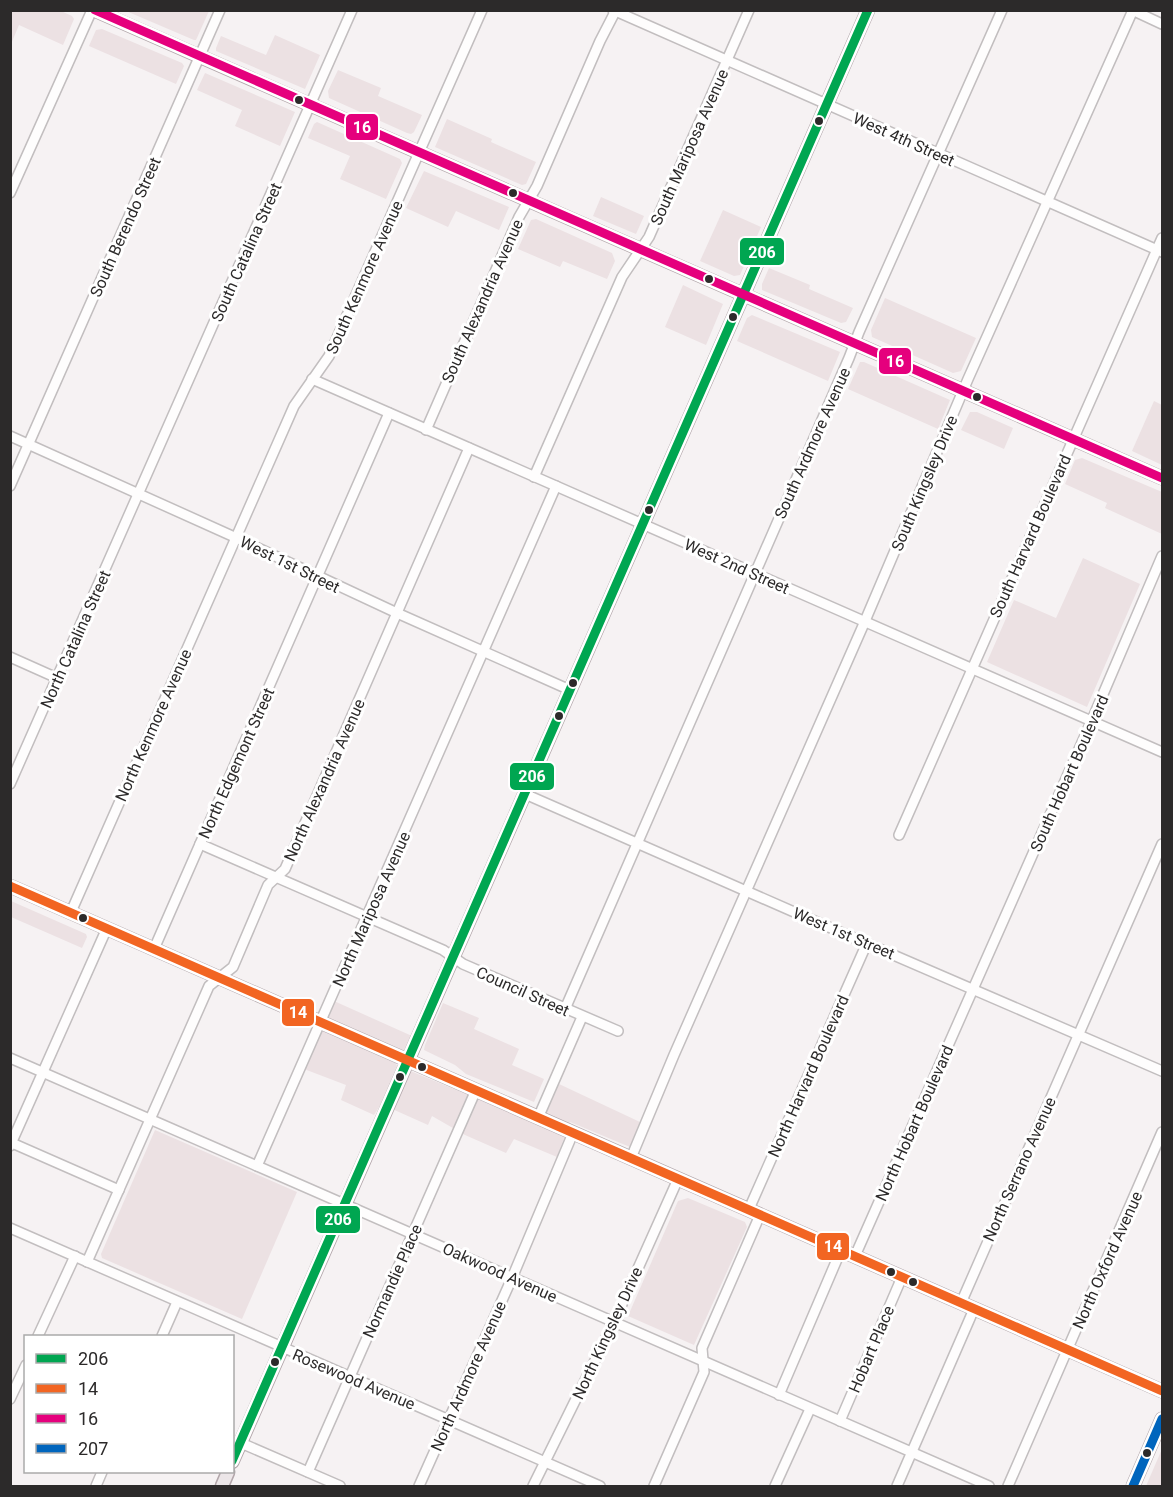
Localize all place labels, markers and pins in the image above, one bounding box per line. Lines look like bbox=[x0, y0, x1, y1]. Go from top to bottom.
unlabelled marker bbox=[293, 94, 305, 106]
unlabelled marker bbox=[813, 115, 825, 127]
unlabelled marker bbox=[507, 187, 519, 199]
unlabelled marker bbox=[703, 273, 715, 285]
unlabelled marker bbox=[727, 311, 739, 323]
unlabelled marker bbox=[971, 391, 983, 403]
unlabelled marker bbox=[643, 504, 655, 516]
unlabelled marker bbox=[567, 677, 579, 689]
unlabelled marker bbox=[553, 710, 565, 722]
unlabelled marker bbox=[77, 912, 89, 924]
unlabelled marker bbox=[416, 1061, 428, 1073]
unlabelled marker bbox=[394, 1071, 406, 1083]
unlabelled marker bbox=[885, 1266, 897, 1278]
unlabelled marker bbox=[907, 1276, 919, 1288]
unlabelled marker bbox=[269, 1356, 281, 1368]
unlabelled marker bbox=[1141, 1447, 1153, 1459]

